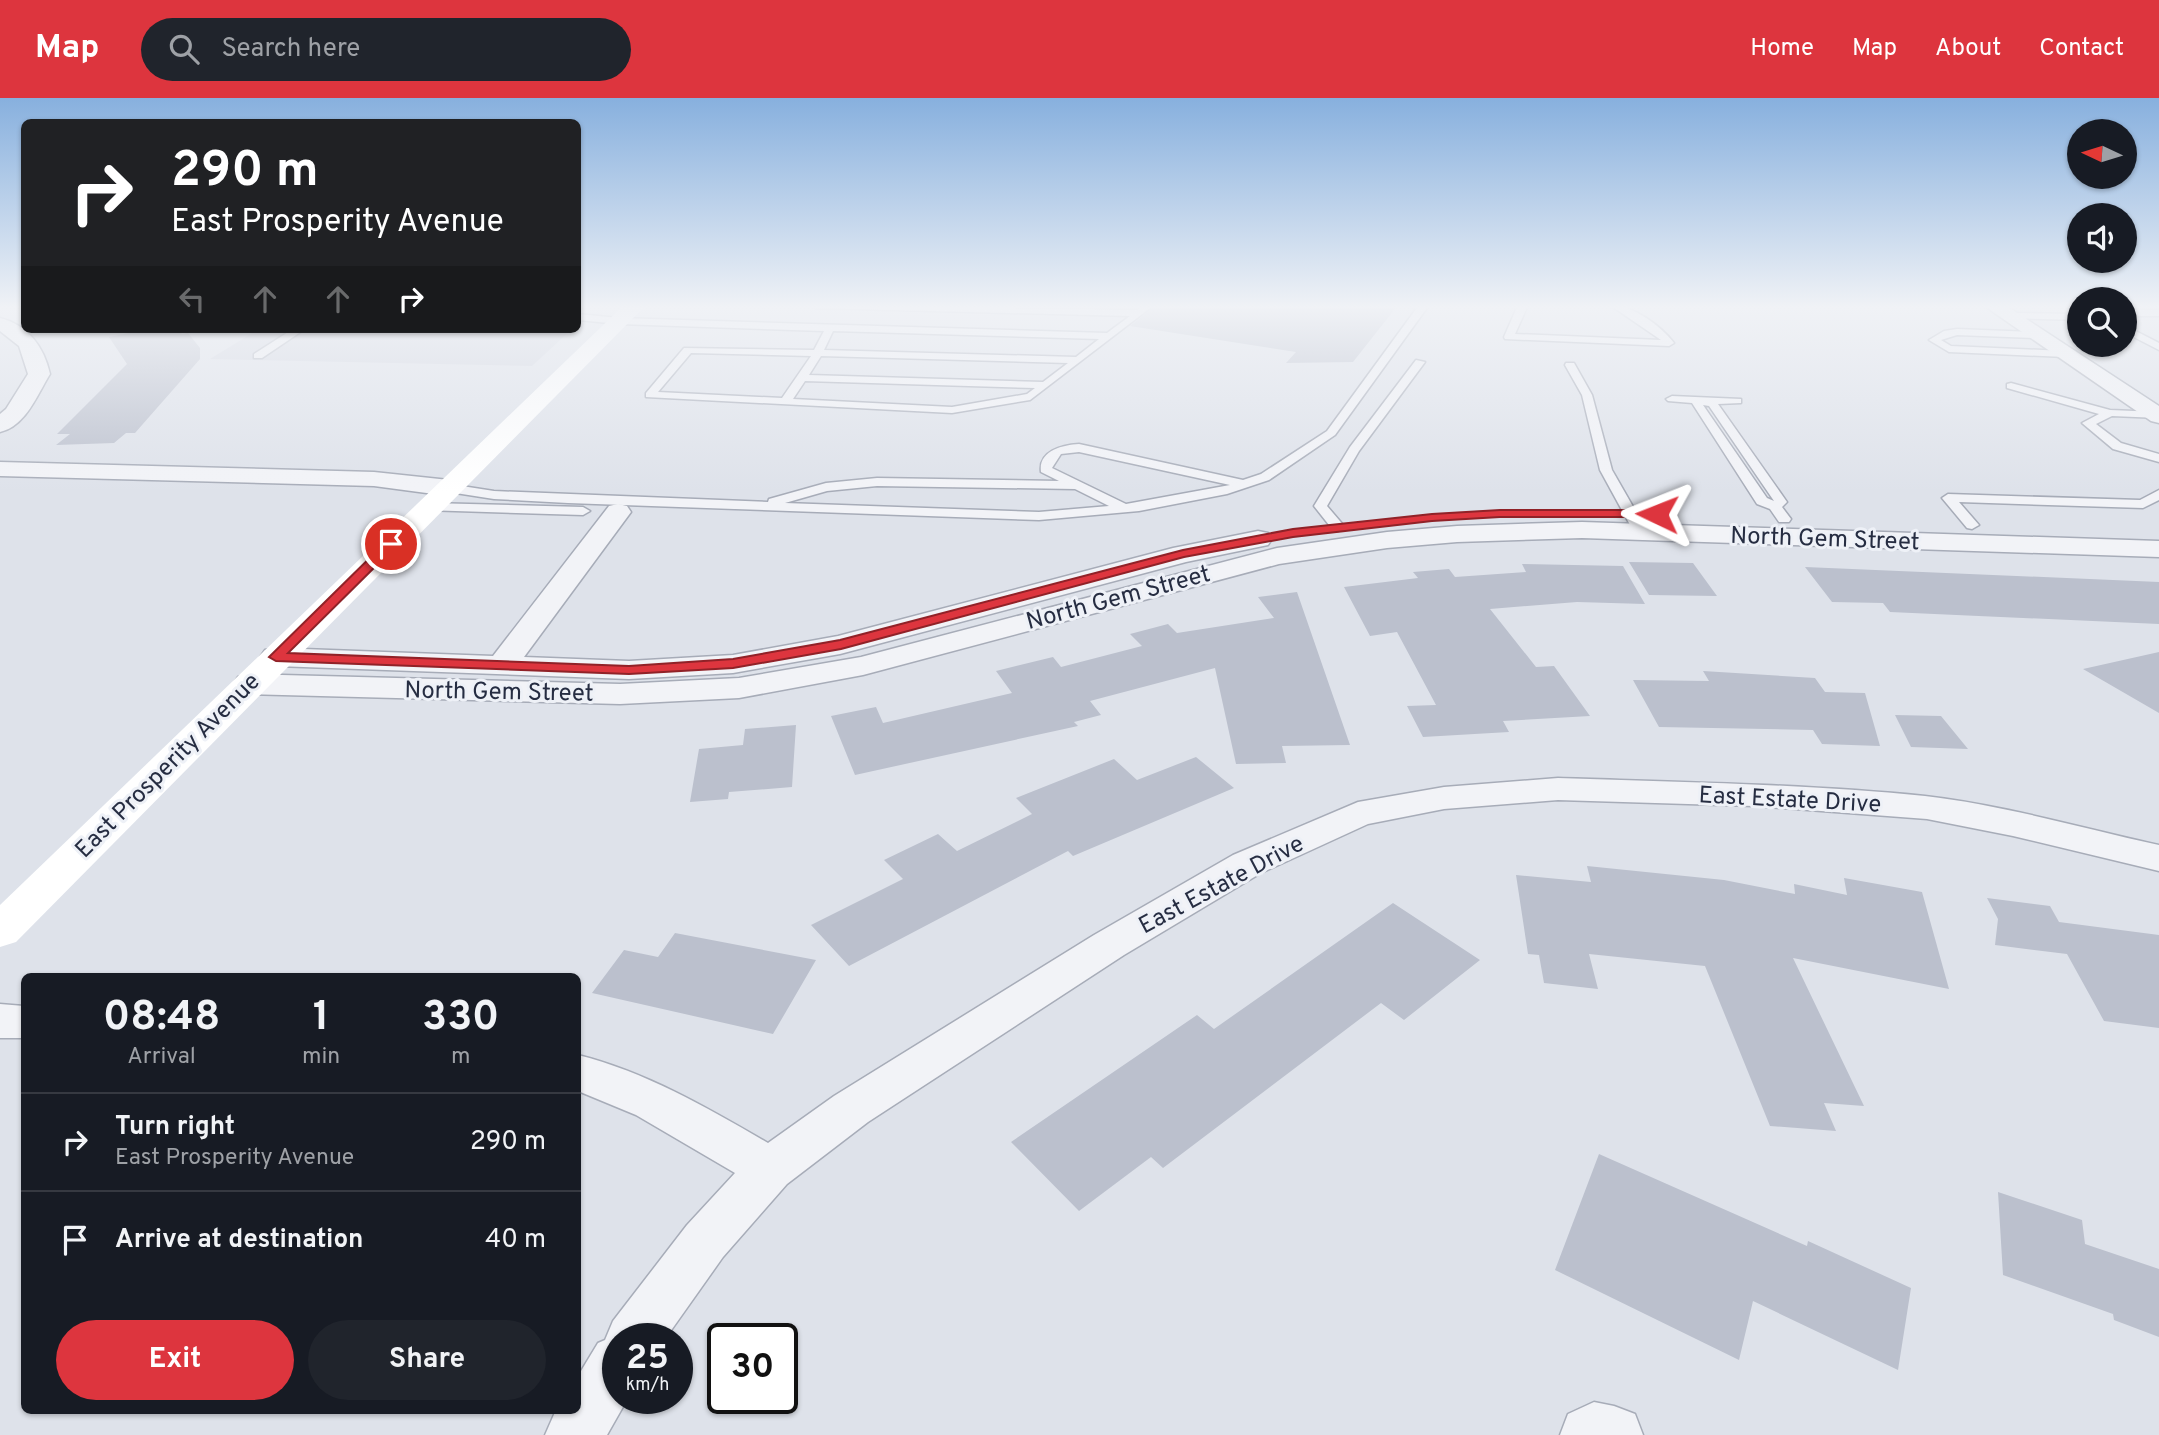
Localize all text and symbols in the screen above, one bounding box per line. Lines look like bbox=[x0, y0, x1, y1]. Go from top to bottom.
search box bbox=[141, 18, 631, 81]
text: Map bbox=[35, 28, 99, 70]
icon: search bbox=[165, 30, 203, 68]
text: Search here bbox=[221, 33, 360, 66]
text: Home bbox=[1750, 34, 1814, 64]
text: Map bbox=[1852, 34, 1897, 64]
text: About bbox=[1935, 34, 2001, 64]
text: Contact bbox=[2039, 34, 2124, 64]
north arrow bbox=[2067, 119, 2137, 189]
map controls bbox=[2067, 119, 2137, 357]
text: 290 m bbox=[171, 142, 319, 204]
icon: right bbox=[56, 147, 147, 238]
text: East Prosperity Avenue bbox=[171, 203, 504, 243]
button: sound bbox=[2067, 203, 2137, 273]
icon: left bbox=[173, 280, 211, 318]
icon: ahead bbox=[246, 280, 284, 318]
icon: ahead bbox=[319, 280, 357, 318]
icon: right bbox=[392, 280, 430, 318]
button: search bbox=[2067, 287, 2137, 357]
position arrow bbox=[1620, 477, 1694, 551]
pin bbox=[361, 514, 421, 574]
street label: North Gem Street bbox=[1730, 522, 1920, 558]
icon: arrive bbox=[372, 525, 410, 563]
street label: North Gem Street bbox=[1023, 560, 1214, 638]
street label: East Prosperity Avenue bbox=[70, 668, 267, 865]
street label: North Gem Street bbox=[404, 676, 594, 710]
street label: East Estate Drive bbox=[1698, 781, 1882, 821]
street label: East Estate Drive bbox=[1134, 830, 1310, 942]
text: 08:48 bbox=[103, 992, 220, 1045]
text: 1 bbox=[313, 992, 330, 1045]
text: 330 bbox=[422, 992, 499, 1045]
text: Arrival bbox=[127, 1043, 196, 1072]
text: min bbox=[302, 1043, 340, 1072]
text: m bbox=[451, 1043, 470, 1072]
text: Turn right bbox=[115, 1111, 235, 1144]
icon: right bbox=[56, 1123, 94, 1161]
text: 290 m bbox=[470, 1126, 546, 1159]
text: East Prosperity Avenue bbox=[115, 1144, 354, 1173]
icon: arrive bbox=[56, 1221, 94, 1259]
text: Arrive at destination bbox=[115, 1224, 363, 1257]
text: 40 m bbox=[485, 1224, 546, 1257]
button: Exit bbox=[56, 1320, 294, 1400]
button: Share bbox=[308, 1320, 546, 1400]
speed limit sign: 30 bbox=[707, 1323, 798, 1414]
text: 25 bbox=[626, 1337, 669, 1381]
text: km/h bbox=[626, 1374, 669, 1397]

